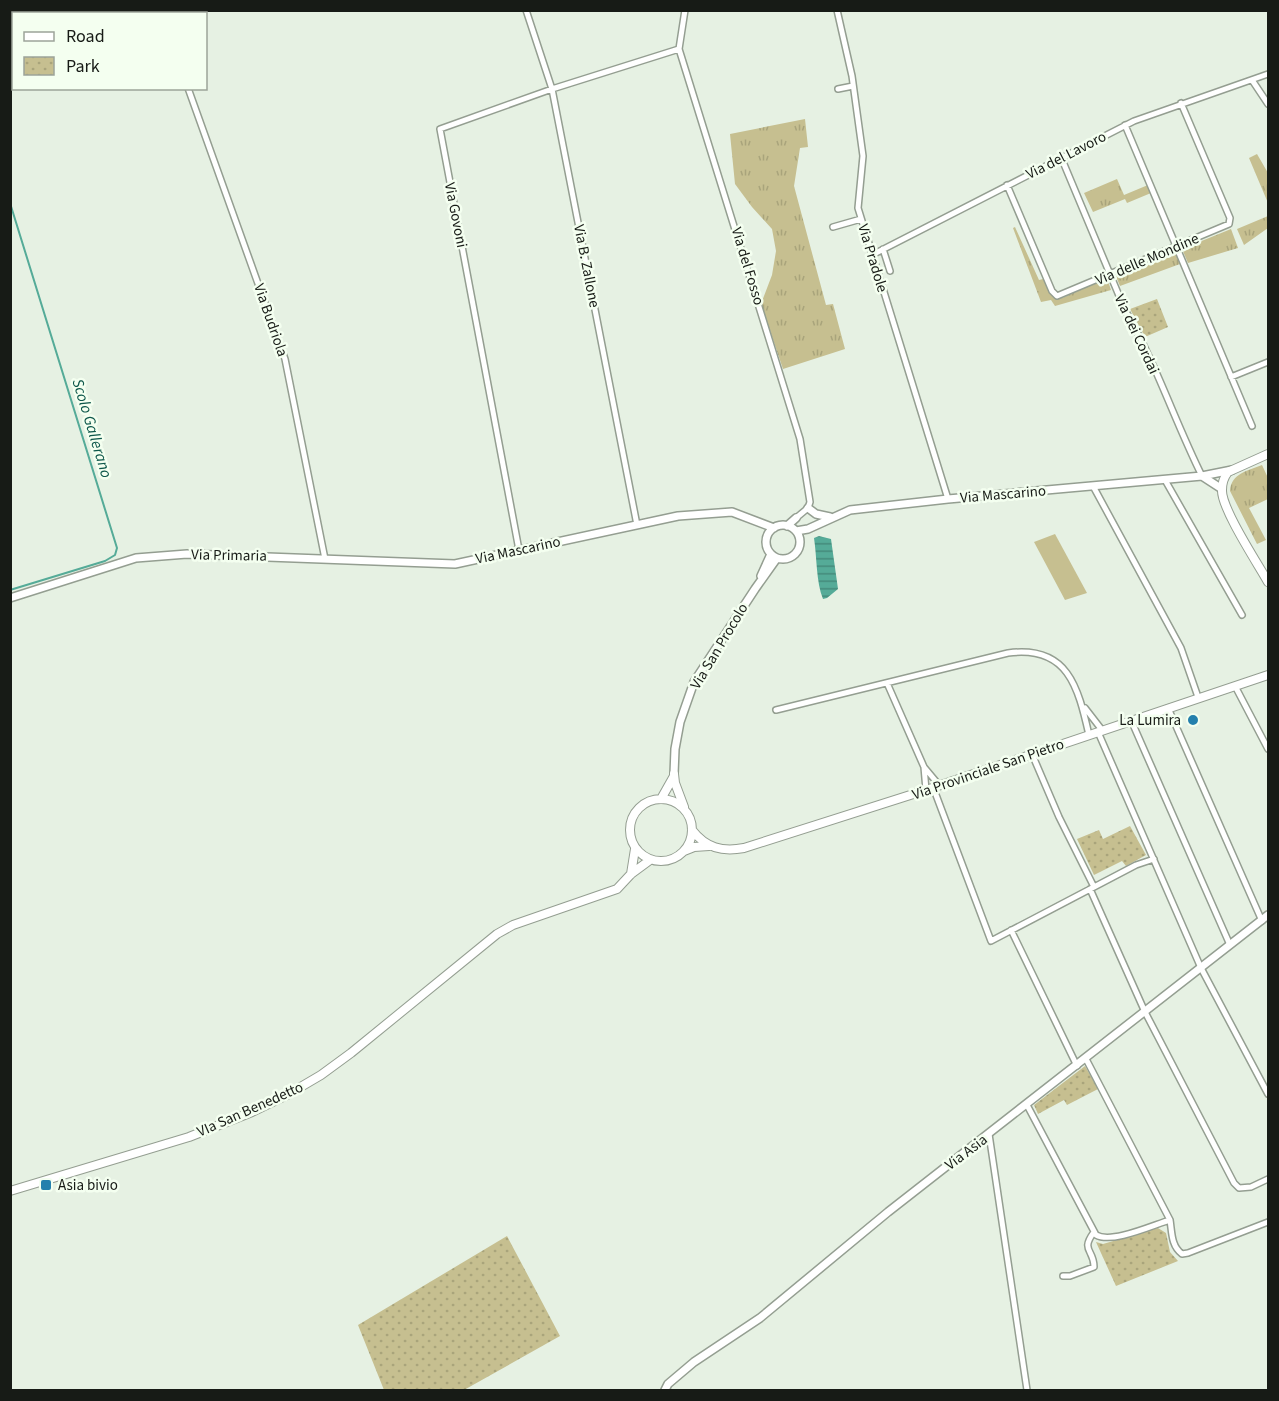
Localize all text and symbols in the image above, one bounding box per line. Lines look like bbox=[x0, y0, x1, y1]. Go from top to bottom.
legend bbox=[12, 12, 207, 90]
text: Road bbox=[66, 24, 105, 49]
text: Park bbox=[66, 54, 100, 79]
street label: Via del Lavoro bbox=[1022, 126, 1110, 185]
street label: Via Govoni bbox=[439, 181, 472, 250]
street label: Via Pradole bbox=[852, 221, 893, 295]
street label: Via B. Zallone bbox=[568, 223, 605, 310]
street label: Via del Fosso bbox=[726, 225, 769, 308]
street label: Via delle Mondine bbox=[1092, 228, 1202, 291]
street label: Via Budriola bbox=[248, 281, 293, 359]
street label: Via dei Cordai bbox=[1109, 291, 1164, 378]
water label: Scolo Gallerano bbox=[67, 376, 118, 481]
street label: Via Mascarino bbox=[959, 480, 1047, 509]
street label: Via Mascarino bbox=[474, 531, 562, 570]
street label: Via Primaria bbox=[191, 544, 267, 567]
street label: Via San Procolo bbox=[685, 599, 753, 693]
place label: La Lumira bbox=[1119, 710, 1181, 731]
marker: La Lumira bbox=[1186, 713, 1200, 727]
street label: Via Provinciale San Pietro bbox=[909, 734, 1067, 805]
street label: VIa San Benedetto bbox=[194, 1077, 307, 1142]
street label: Via Asia bbox=[941, 1130, 992, 1175]
place label: Asia bivio bbox=[58, 1175, 118, 1196]
marker: Asia bivio bbox=[39, 1178, 53, 1192]

